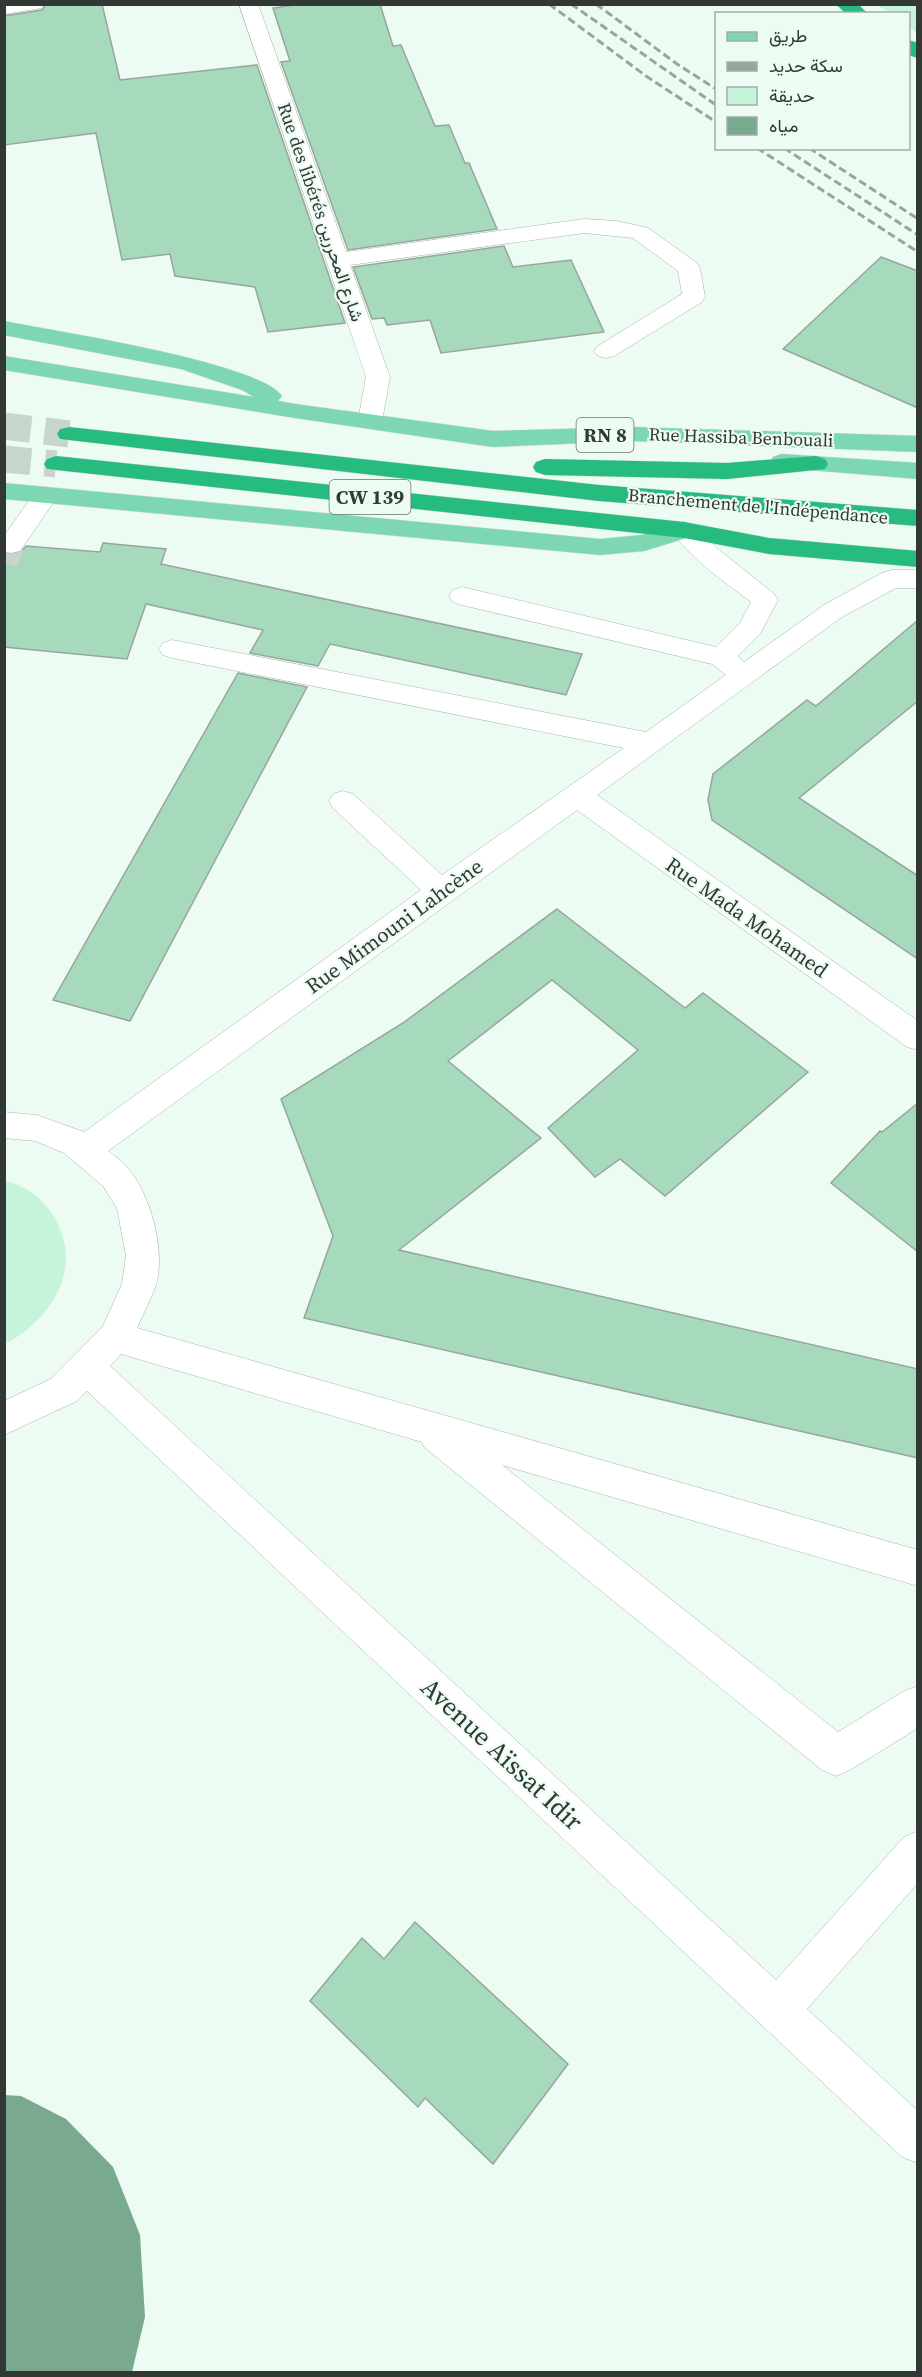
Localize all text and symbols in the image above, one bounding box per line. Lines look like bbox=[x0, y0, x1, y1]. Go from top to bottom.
legend bbox=[715, 12, 910, 150]
text: طريق bbox=[769, 23, 807, 48]
text: سكة حديد bbox=[769, 53, 843, 78]
text: حديقة bbox=[769, 83, 815, 108]
street label: Rue des libérés شارع المحررين bbox=[272, 99, 370, 325]
text: مياه bbox=[769, 113, 798, 138]
road number: RN 8 bbox=[576, 418, 634, 452]
street label: Rue Hassiba Benbouali bbox=[648, 421, 834, 453]
road number: CW 139 bbox=[330, 480, 410, 514]
street label: Branchement de l'Indépendance bbox=[627, 482, 889, 530]
street label: Rue Mada Mohamed bbox=[660, 850, 834, 984]
street label: Rue Mimouni Lahcène bbox=[299, 852, 489, 1000]
street label: Avenue Aïssat Idir bbox=[413, 1669, 591, 1839]

